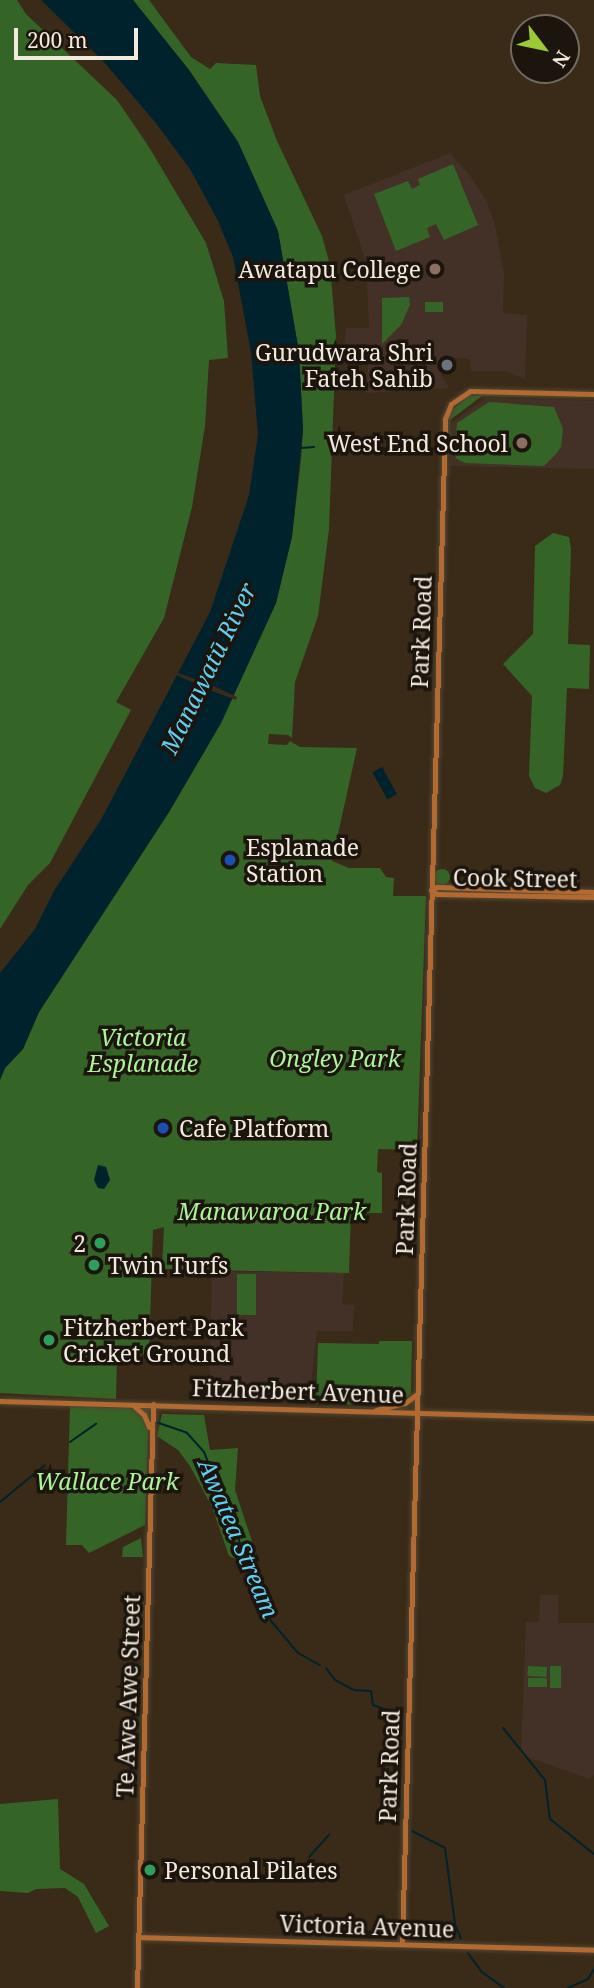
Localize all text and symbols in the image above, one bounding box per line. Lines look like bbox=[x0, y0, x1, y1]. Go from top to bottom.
scale bar bbox=[18, 14, 142, 58]
north arrow bbox=[510, 14, 580, 84]
text: 200 m bbox=[27, 26, 88, 54]
text: N bbox=[546, 46, 576, 72]
place label: Awatapu College bbox=[238, 255, 421, 283]
marker: Awatapu College bbox=[427, 261, 443, 277]
place label: Gurudwara Shri Fateh Sahib bbox=[255, 338, 433, 392]
marker: Gurudwara Shri Fateh Sahib bbox=[439, 357, 455, 373]
place label: West End School bbox=[327, 429, 508, 457]
marker: West End School bbox=[514, 435, 530, 451]
street label: Park Road bbox=[405, 575, 437, 689]
water label: Manawatū River bbox=[154, 578, 262, 758]
place label: Esplanade Station bbox=[246, 833, 359, 887]
marker: Esplanade Station bbox=[220, 850, 240, 870]
street label: Cook Street bbox=[453, 863, 577, 893]
park label: Victoria Esplanade bbox=[88, 1023, 198, 1077]
park label: Ongley Park bbox=[269, 1044, 401, 1072]
place label: Cafe Platform bbox=[179, 1114, 329, 1142]
marker: Cafe Platform bbox=[153, 1118, 173, 1138]
street label: Park Road bbox=[390, 1142, 422, 1256]
park label: Manawaroa Park bbox=[178, 1197, 366, 1225]
place label: 2 bbox=[73, 1229, 86, 1257]
marker: 2 bbox=[92, 1235, 108, 1251]
place label: Twin Turfs bbox=[108, 1251, 228, 1279]
marker: Twin Turfs bbox=[86, 1257, 102, 1273]
place label: Fitzherbert Park Cricket Ground bbox=[63, 1313, 244, 1367]
marker: Fitzherbert Park Cricket Ground bbox=[41, 1332, 57, 1348]
street label: Fitzherbert Avenue bbox=[192, 1374, 404, 1408]
water label: Awatea Stream bbox=[192, 1454, 286, 1622]
park label: Wallace Park bbox=[35, 1467, 179, 1495]
street label: Te Awe Awe Street bbox=[111, 1594, 145, 1798]
street label: Park Road bbox=[373, 1709, 405, 1823]
place label: Personal Pilates bbox=[164, 1856, 338, 1884]
marker: Personal Pilates bbox=[142, 1862, 158, 1878]
street label: Victoria Avenue bbox=[279, 1909, 455, 1943]

